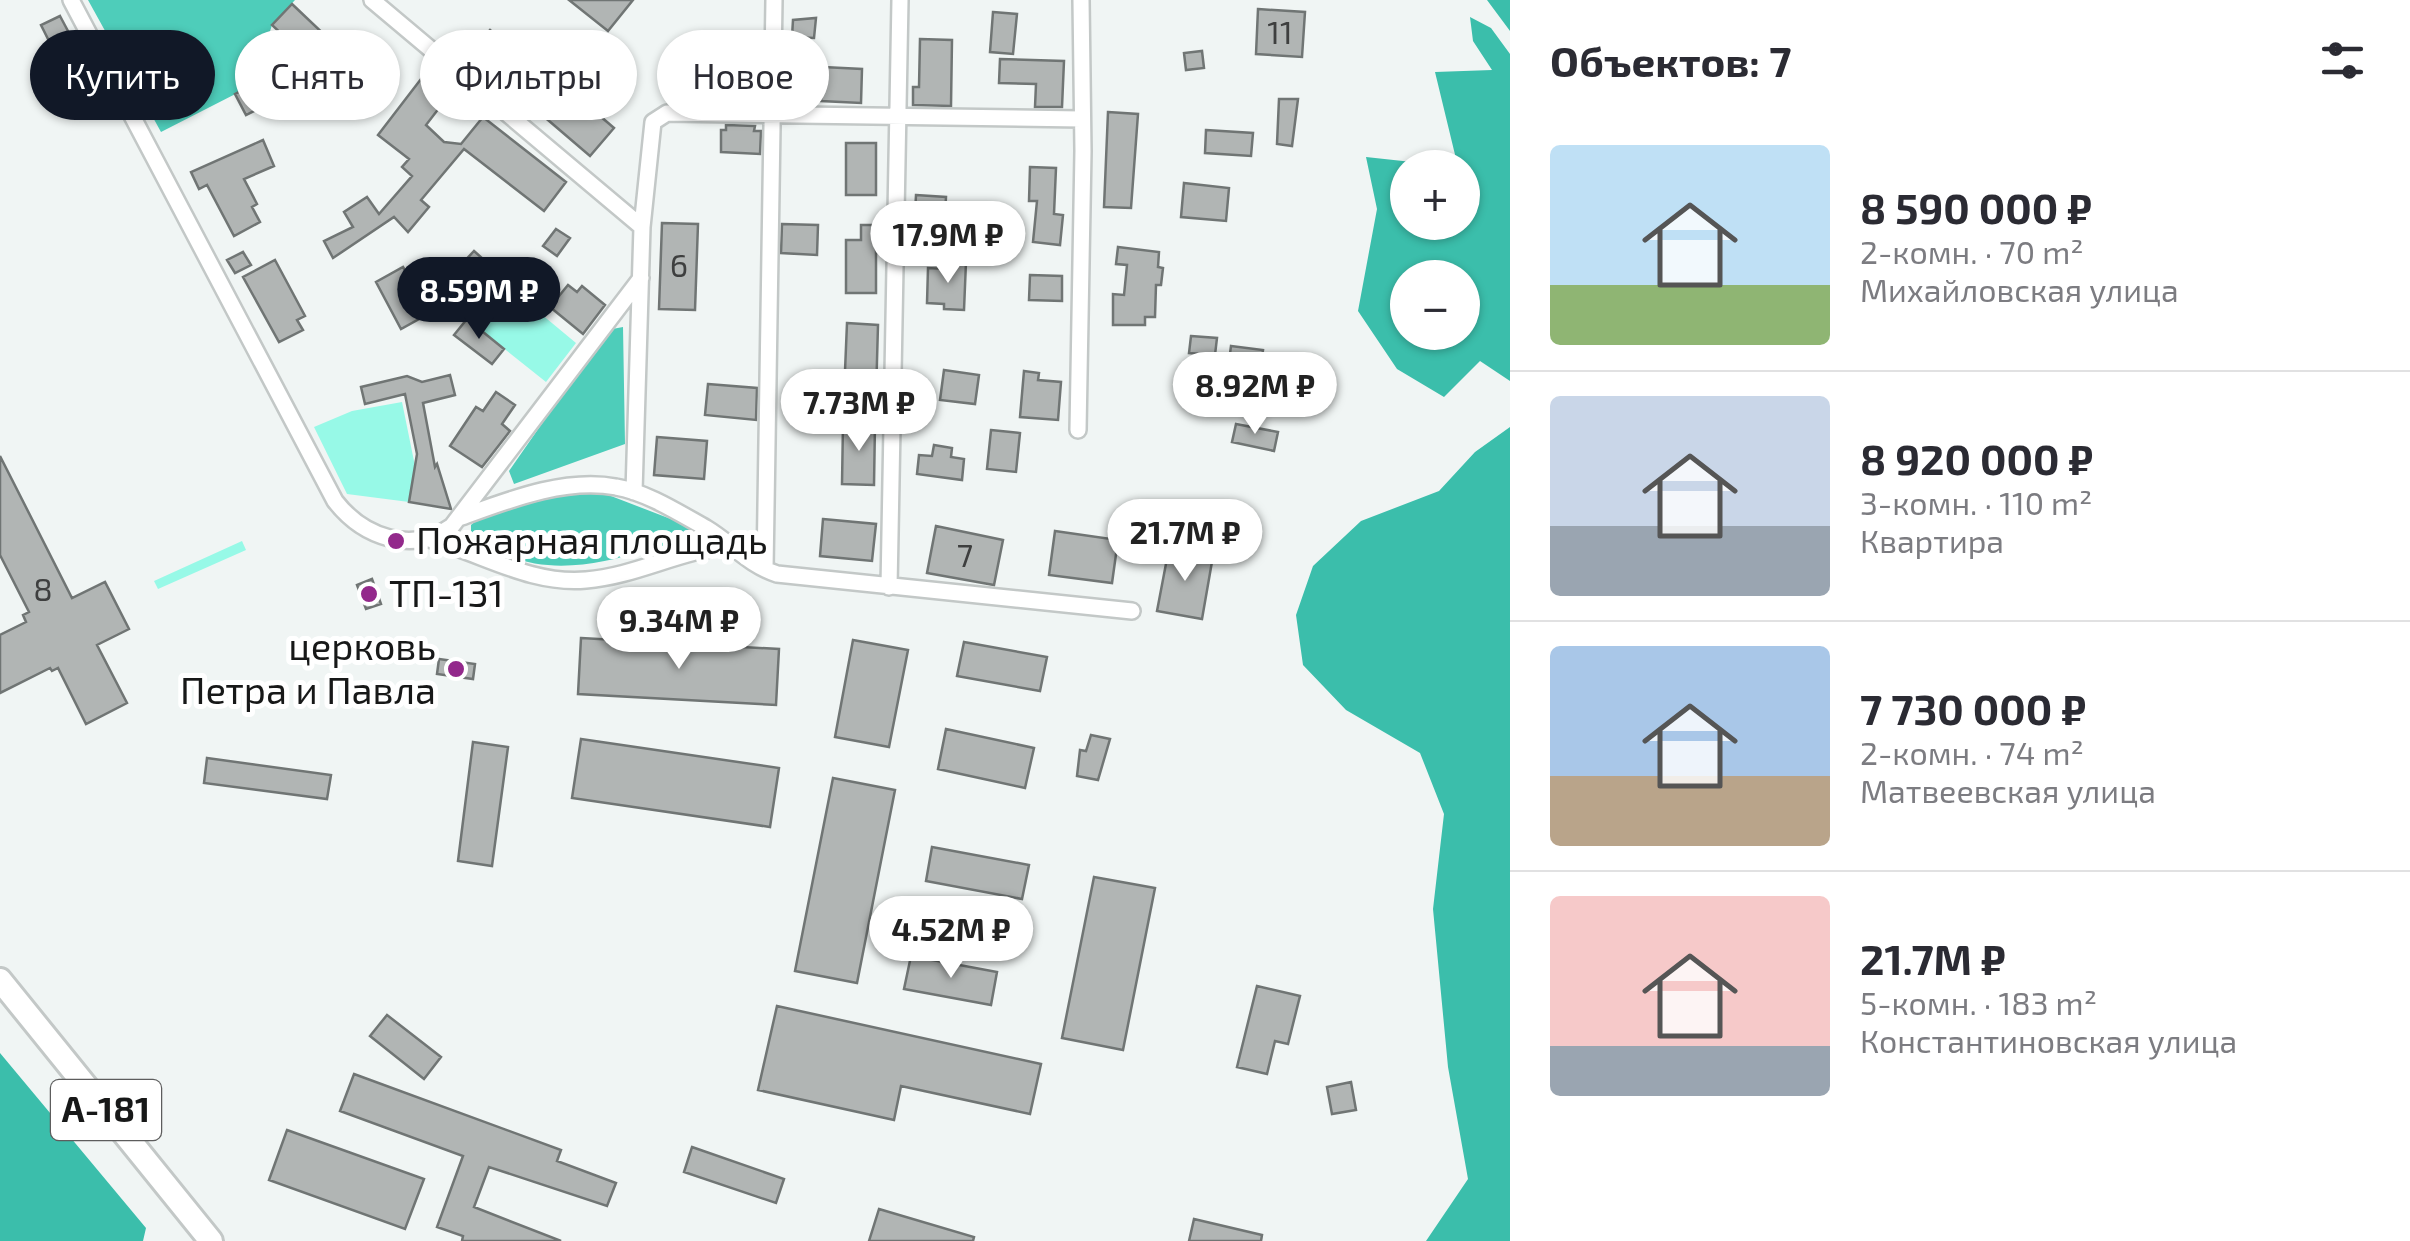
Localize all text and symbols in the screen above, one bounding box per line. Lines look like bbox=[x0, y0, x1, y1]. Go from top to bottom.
house number: 11 bbox=[1267, 12, 1293, 50]
chip: Купить bbox=[30, 30, 215, 120]
chip: Снять bbox=[235, 30, 400, 120]
chip: Фильтры bbox=[420, 30, 637, 120]
chip: Новое bbox=[657, 30, 829, 120]
icon: filters bbox=[2315, 33, 2370, 88]
text: Объектов: 7 bbox=[1550, 35, 1791, 85]
map controls bbox=[1390, 150, 1480, 350]
button: + bbox=[1390, 150, 1480, 240]
text: 8 590 000 ₽ bbox=[1860, 182, 2092, 232]
icon: home bbox=[1630, 185, 1750, 305]
pin: 17.9M ₽ bbox=[856, 201, 1040, 286]
text: 17.9M ₽ bbox=[892, 214, 1004, 252]
text: 2-комн. · 70 m² bbox=[1860, 232, 2083, 270]
house number: 6 bbox=[670, 245, 688, 283]
pin: 8.59M ₽ bbox=[387, 257, 571, 342]
button: − bbox=[1390, 260, 1480, 350]
text: 8.59M ₽ bbox=[419, 270, 539, 308]
text: Михайловская улица bbox=[1860, 270, 2179, 308]
pin: 8.92M ₽ bbox=[1163, 352, 1347, 437]
text: 8.92M ₽ bbox=[1195, 365, 1315, 403]
pin: 7.73M ₽ bbox=[767, 369, 951, 454]
text: 7.73M ₽ bbox=[803, 382, 915, 420]
text: 8 920 000 ₽ bbox=[1860, 433, 2093, 483]
icon: home bbox=[1630, 436, 1750, 556]
text: 3-комн. · 110 m² bbox=[1860, 483, 2092, 521]
pin: 21.7M ₽ bbox=[1093, 499, 1277, 584]
text: 21.7M ₽ bbox=[1129, 512, 1241, 550]
place label: Пожарная площадь bbox=[416, 516, 768, 562]
text: Квартира bbox=[1860, 521, 2004, 559]
marker: Пожарная площадь bbox=[385, 530, 407, 552]
house number: 7 bbox=[957, 535, 973, 573]
house number: 8 bbox=[33, 569, 53, 607]
place label: ТП-131 bbox=[389, 569, 504, 615]
marker: ТП-131 bbox=[358, 583, 380, 605]
pin: 9.34M ₽ bbox=[587, 587, 771, 672]
text: 9.34M ₽ bbox=[619, 600, 739, 638]
place label: церковь Петра и Павла bbox=[180, 622, 436, 712]
marker: церковь Петра и Павла bbox=[445, 658, 467, 680]
text: 7 730 000 ₽ bbox=[1860, 683, 2086, 733]
icon: home bbox=[1630, 686, 1750, 806]
text: 2-комн. · 74 m² bbox=[1860, 733, 2084, 771]
text: Матвеевская улица bbox=[1860, 771, 2156, 809]
pin: 4.52M ₽ bbox=[859, 896, 1043, 981]
text: 4.52M ₽ bbox=[891, 909, 1011, 947]
text: 21.7M ₽ bbox=[1860, 933, 2006, 983]
icon: home bbox=[1630, 936, 1750, 1056]
text: 5-комн. · 183 m² bbox=[1860, 983, 2097, 1021]
text: Константиновская улица bbox=[1860, 1021, 2237, 1059]
road number: А-181 bbox=[51, 1080, 161, 1140]

